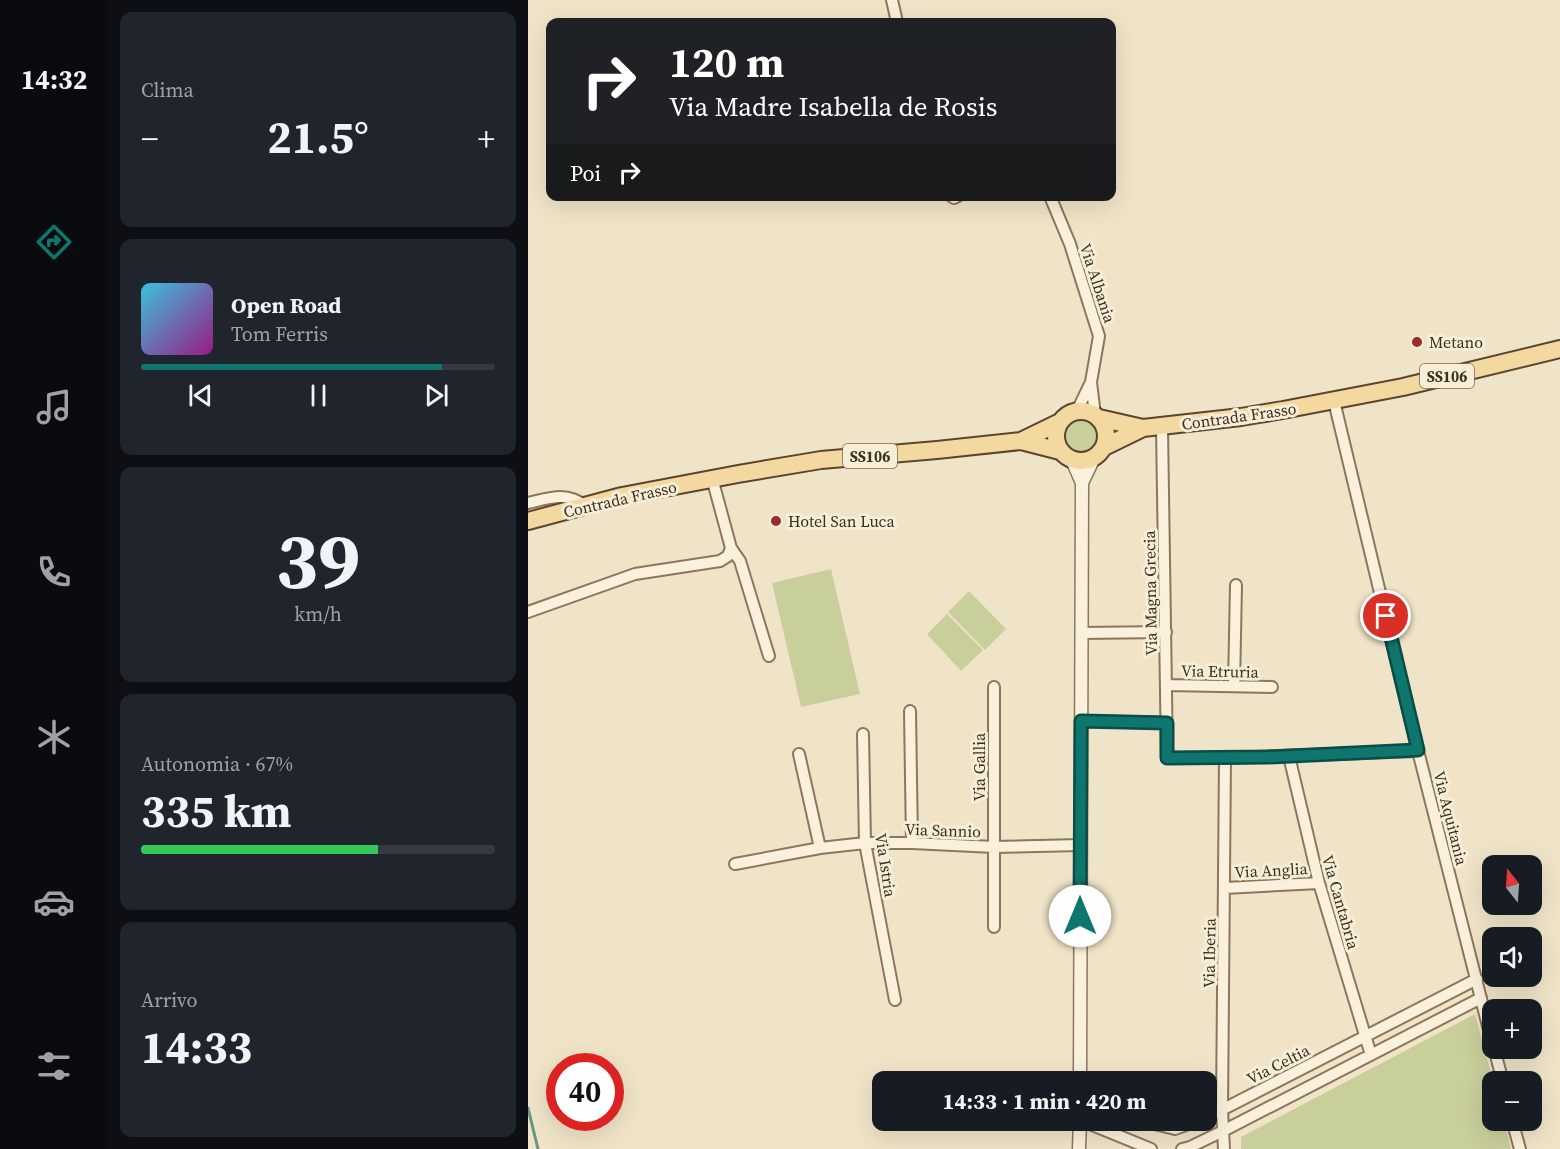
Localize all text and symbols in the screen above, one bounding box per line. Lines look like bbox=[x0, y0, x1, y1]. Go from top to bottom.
text: 120 m bbox=[669, 33, 784, 91]
icon: right bbox=[570, 42, 648, 120]
text: 14:32 bbox=[21, 61, 87, 98]
text: Clima bbox=[141, 76, 194, 104]
text: Via Madre Isabella de Rosis bbox=[669, 88, 997, 125]
text: 21.5° bbox=[267, 106, 369, 168]
text: − bbox=[141, 116, 159, 161]
text: + bbox=[478, 116, 495, 161]
icon: right bbox=[613, 156, 646, 189]
text: Poi bbox=[570, 158, 601, 188]
icon: directions bbox=[33, 221, 75, 263]
street label: Via Albania bbox=[1075, 240, 1121, 326]
text: Open Road bbox=[231, 290, 341, 320]
text: Tom Ferris bbox=[231, 320, 328, 348]
place label: Metano bbox=[1429, 331, 1483, 353]
marker: Metano bbox=[1410, 335, 1424, 349]
road number: SS106 bbox=[1420, 364, 1474, 388]
icon: previous bbox=[184, 379, 217, 412]
icon: pause bbox=[302, 379, 335, 412]
icon: next bbox=[420, 379, 453, 412]
icon: music bbox=[33, 386, 75, 428]
street label: Contrada Frasso bbox=[1180, 397, 1298, 435]
road number: SS106 bbox=[843, 444, 897, 468]
street label: Contrada Frasso bbox=[561, 475, 679, 523]
text: 39 bbox=[276, 507, 360, 614]
place label: Hotel San Luca bbox=[788, 510, 895, 532]
marker: Hotel San Luca bbox=[769, 514, 783, 528]
street label: Via Magna Grecia bbox=[1138, 529, 1162, 656]
icon: phone bbox=[33, 551, 75, 593]
pin bbox=[1360, 590, 1411, 641]
icon: arrive bbox=[1369, 599, 1402, 632]
text: km/h bbox=[294, 600, 342, 628]
street label: Via Etruria bbox=[1181, 659, 1260, 683]
icon: climate bbox=[33, 716, 75, 758]
street label: Via Gallia bbox=[968, 732, 990, 801]
text: Autonomia · 67% bbox=[141, 750, 293, 778]
street label: Via Aquitania bbox=[1429, 769, 1474, 868]
text: 335 km bbox=[141, 780, 292, 842]
street label: Via Sannio bbox=[905, 818, 982, 842]
street label: Via Istria bbox=[870, 831, 902, 899]
street label: Via Cantabria bbox=[1317, 852, 1365, 952]
north arrow bbox=[1482, 855, 1542, 915]
map controls bbox=[1482, 855, 1542, 1131]
street label: Via Anglia bbox=[1234, 857, 1309, 883]
icon: car bbox=[33, 881, 75, 923]
position arrow bbox=[1048, 884, 1112, 948]
street label: Via Iberia bbox=[1197, 917, 1221, 988]
button: sound bbox=[1482, 927, 1542, 987]
text: Arrivo bbox=[141, 986, 198, 1014]
button: + bbox=[1482, 999, 1542, 1059]
text: 14:33 bbox=[141, 1016, 252, 1078]
street label: Via Celtia bbox=[1243, 1038, 1314, 1089]
icon: filters bbox=[33, 1045, 75, 1087]
speed limit sign: 40 bbox=[546, 1053, 624, 1131]
button: − bbox=[1482, 1071, 1542, 1131]
text: 14:33 · 1 min · 420 m bbox=[943, 1086, 1146, 1116]

